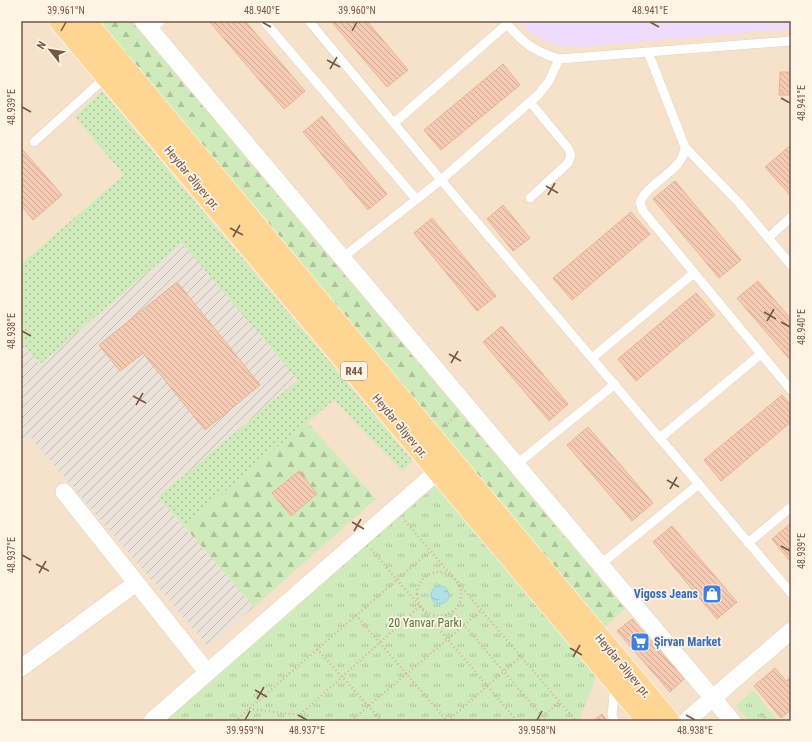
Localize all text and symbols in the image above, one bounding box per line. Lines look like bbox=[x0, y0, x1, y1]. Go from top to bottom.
text: 39.961°N bbox=[47, 5, 85, 16]
text: 48.940°E bbox=[244, 5, 280, 16]
text: 39.960°N bbox=[338, 5, 376, 16]
text: 48.941°E bbox=[632, 5, 668, 16]
north arrow bbox=[30, 30, 70, 70]
text: N bbox=[34, 39, 49, 51]
text: 48.941°E bbox=[796, 85, 807, 121]
text: 48.939°E bbox=[6, 89, 17, 125]
street label: Heydər Əliyev pr. bbox=[161, 143, 223, 213]
text: 48.940°E bbox=[796, 309, 807, 345]
text: 48.938°E bbox=[6, 313, 17, 349]
road number: R44 bbox=[341, 362, 367, 380]
street label: Heydər Əliyev pr. bbox=[369, 391, 431, 461]
text: 48.939°E bbox=[796, 533, 807, 569]
text: 48.937°E bbox=[6, 537, 17, 573]
shop icon: Vigoss Jeans bbox=[701, 583, 723, 605]
place label: Vigoss Jeans bbox=[634, 587, 699, 601]
park label: 20 Yanvar Parkı bbox=[388, 616, 462, 630]
street label: Heydər Əliyev pr. bbox=[592, 631, 654, 701]
supermarket icon: Şirvan Market bbox=[629, 631, 651, 653]
place label: Şirvan Market bbox=[654, 635, 721, 649]
text: 39.959°N bbox=[226, 725, 264, 736]
text: 48.937°E bbox=[289, 725, 325, 736]
text: 39.958°N bbox=[518, 725, 556, 736]
text: 48.938°E bbox=[677, 725, 713, 736]

